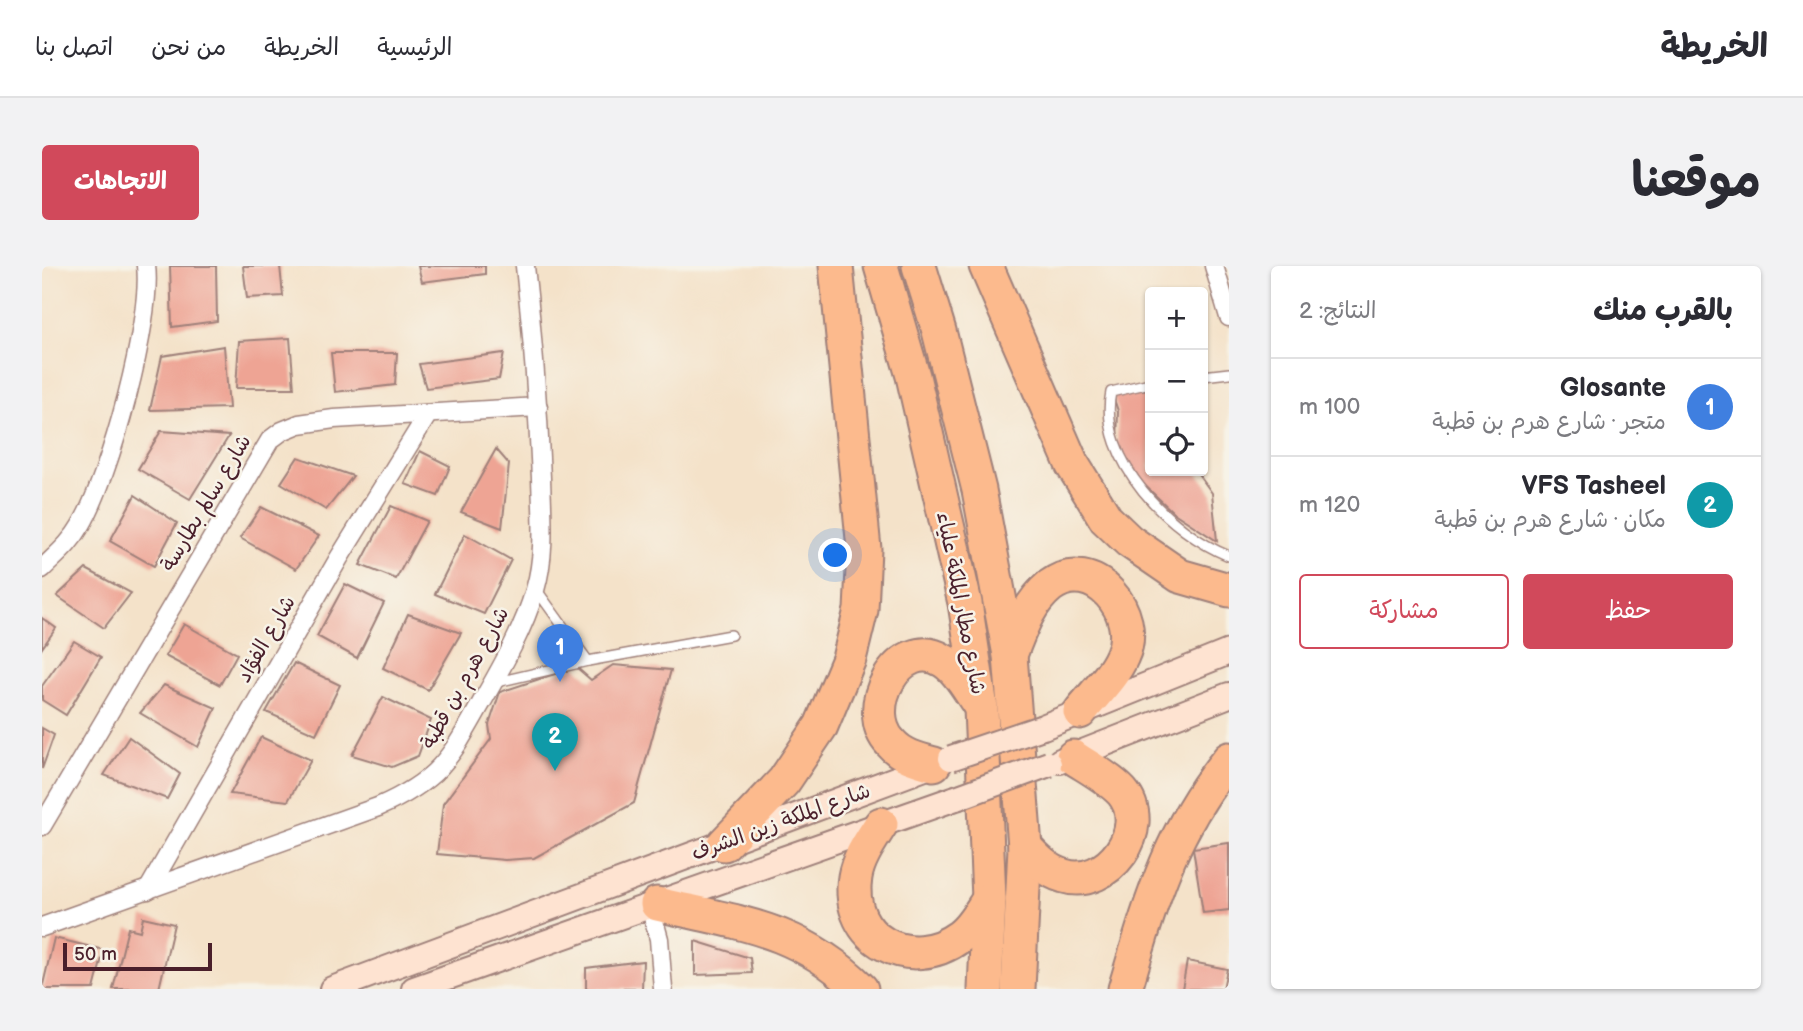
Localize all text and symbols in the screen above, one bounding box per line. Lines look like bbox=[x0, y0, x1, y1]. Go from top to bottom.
text: الخريطة bbox=[1661, 27, 1768, 67]
text: اتصل بنا bbox=[35, 33, 113, 62]
text: من نحن bbox=[151, 33, 226, 62]
text: الخريطة bbox=[264, 33, 339, 62]
text: الرئيسية bbox=[377, 33, 453, 62]
button: الاتجاهات bbox=[42, 145, 199, 220]
text: موقعنا bbox=[1631, 152, 1761, 211]
map controls bbox=[1145, 287, 1208, 476]
button: + bbox=[1145, 287, 1208, 350]
text: بالقرب منك bbox=[1593, 293, 1733, 329]
text: النتائج: 2 bbox=[1299, 297, 1377, 325]
button: − bbox=[1145, 350, 1208, 413]
text: Glosante bbox=[1560, 373, 1666, 404]
text: 100 m bbox=[1299, 393, 1360, 421]
text: 1 bbox=[1705, 393, 1715, 421]
text: متجر · شارع هرم بن قطبة bbox=[1432, 408, 1666, 436]
button: locate bbox=[1145, 413, 1208, 476]
street label: شارع سالم بطارسة bbox=[155, 430, 259, 577]
text: VFS Tasheel bbox=[1521, 471, 1666, 502]
text: 120 m bbox=[1299, 491, 1360, 519]
text: 2 bbox=[1703, 491, 1717, 519]
text: مكان · شارع هرم بن قطبة bbox=[1435, 506, 1666, 534]
street label: شارع مطار الملكة علياء bbox=[929, 510, 991, 697]
your location bbox=[818, 538, 852, 572]
button: مشاركة bbox=[1299, 574, 1509, 649]
button: حفظ bbox=[1523, 574, 1733, 649]
street label: شارع الفؤاد bbox=[231, 591, 303, 688]
street label: شارع هرم بن قطبة bbox=[416, 603, 517, 755]
pin: 1 bbox=[537, 624, 583, 682]
pin: 2 bbox=[532, 713, 578, 771]
street label: شارع الملكة زين الشرف bbox=[688, 778, 875, 868]
scale bar bbox=[63, 940, 212, 972]
text: 50 m bbox=[74, 943, 117, 966]

